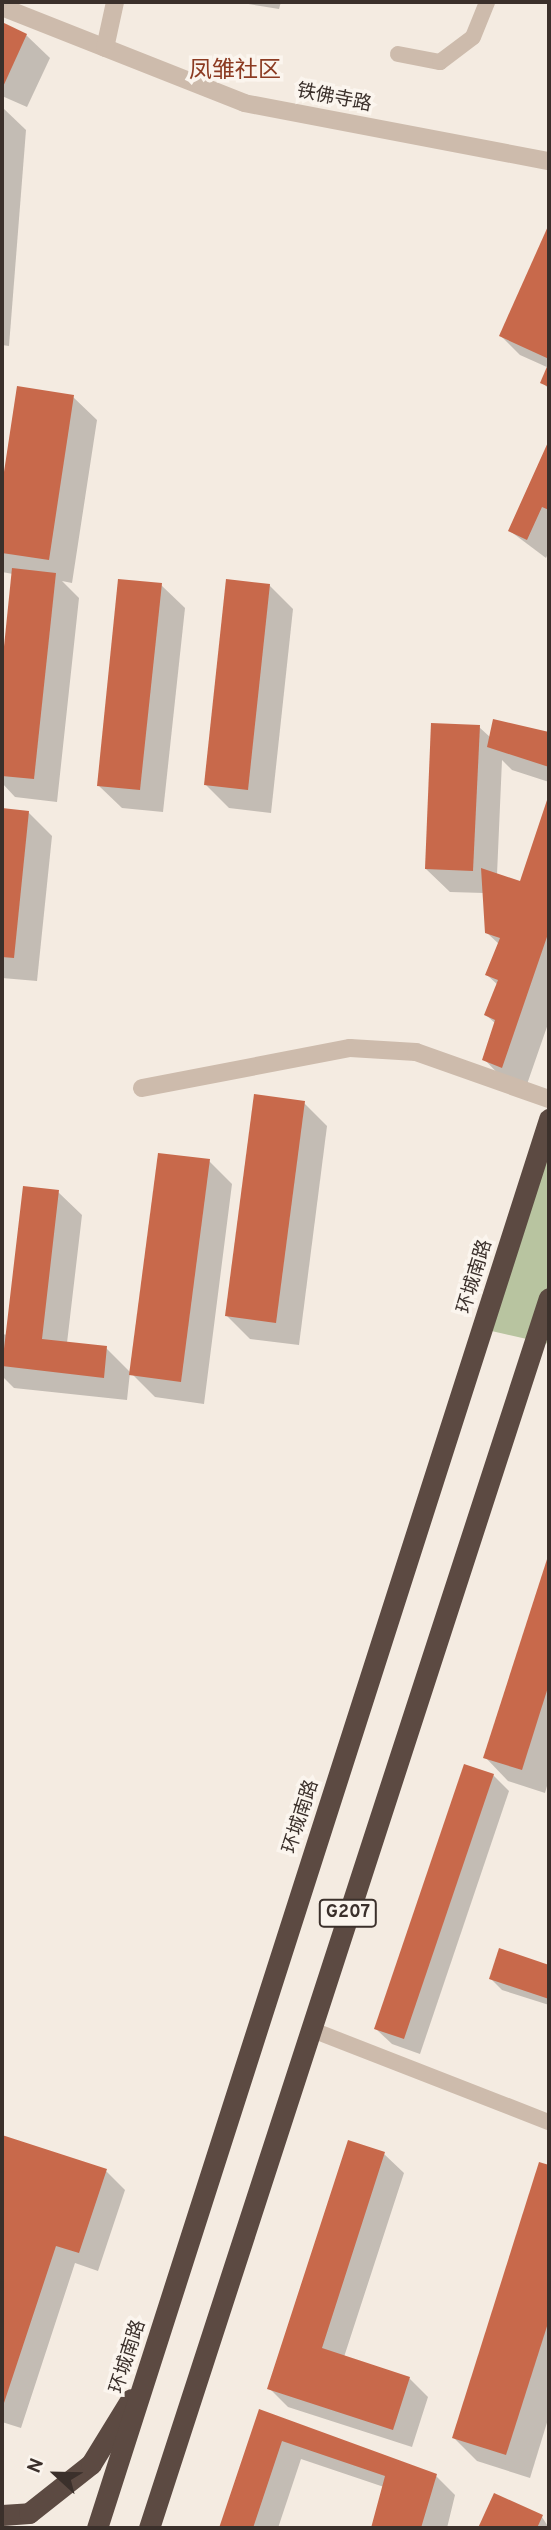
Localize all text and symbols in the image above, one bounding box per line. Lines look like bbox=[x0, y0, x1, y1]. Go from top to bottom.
district label: 凤雏社区 bbox=[189, 58, 281, 86]
street label: 铁佛寺路 bbox=[295, 81, 373, 117]
street label: 环城南路 bbox=[454, 1237, 498, 1317]
street label: 环城南路 bbox=[279, 1777, 325, 1857]
road number: G207 bbox=[318, 1898, 378, 1927]
street label: 环城南路 bbox=[106, 2317, 152, 2397]
north arrow bbox=[21, 2439, 91, 2509]
text: N bbox=[23, 2455, 50, 2477]

